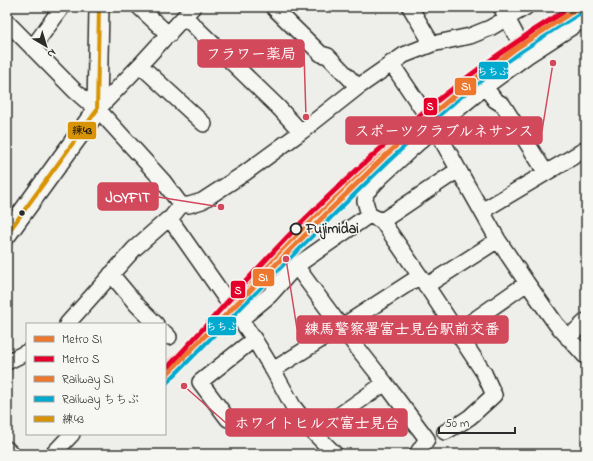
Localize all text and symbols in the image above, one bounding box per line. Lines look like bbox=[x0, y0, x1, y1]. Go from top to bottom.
north arrow bbox=[26, 26, 66, 66]
callout: フラワー薬局 bbox=[198, 40, 304, 67]
text: N bbox=[44, 44, 59, 62]
text: フラワー薬局 bbox=[206, 44, 296, 66]
line badge: ちちぶ bbox=[478, 61, 509, 80]
text: ちちぶ bbox=[477, 64, 510, 80]
line badge: SI bbox=[454, 77, 477, 96]
text: SI bbox=[461, 79, 471, 95]
line badge: S bbox=[423, 97, 438, 116]
text: S bbox=[426, 99, 434, 115]
callout: スポーツクラブルネサンス bbox=[346, 117, 542, 144]
line badge: 練43 bbox=[67, 121, 97, 140]
text: スポーツクラブルネサンス bbox=[355, 121, 533, 143]
text: 練43 bbox=[72, 123, 92, 139]
callout: JOYFIT bbox=[98, 183, 158, 210]
text: JOYFIT bbox=[106, 187, 151, 209]
unlabelled marker bbox=[17, 208, 27, 218]
place label: Fujimidai bbox=[305, 219, 359, 240]
marker: Fujimidai bbox=[289, 222, 303, 236]
line badge: SI bbox=[252, 268, 275, 287]
text: SI bbox=[258, 270, 268, 286]
line badge: S bbox=[230, 280, 246, 299]
text: S bbox=[234, 283, 242, 299]
line badge: ちちぶ bbox=[207, 316, 237, 336]
callout: 練馬警察署富士見台駅前交番 bbox=[297, 316, 508, 343]
text: ちちぶ bbox=[206, 319, 239, 335]
text: 練馬警察署富士見台駅前交番 bbox=[304, 319, 500, 341]
legend bbox=[26, 323, 166, 435]
text: Metro SI bbox=[62, 331, 102, 349]
text: Metro S bbox=[62, 351, 100, 369]
text: Railway SI bbox=[62, 371, 114, 390]
text: Railway ちちぶ bbox=[62, 391, 139, 410]
callout: ホワイトヒルズ富士見台 bbox=[226, 409, 407, 436]
scale bar bbox=[439, 409, 515, 435]
text: 練43 bbox=[62, 411, 84, 429]
text: ホワイトヒルズ富士見台 bbox=[234, 413, 400, 435]
text: 50 m bbox=[445, 415, 469, 433]

